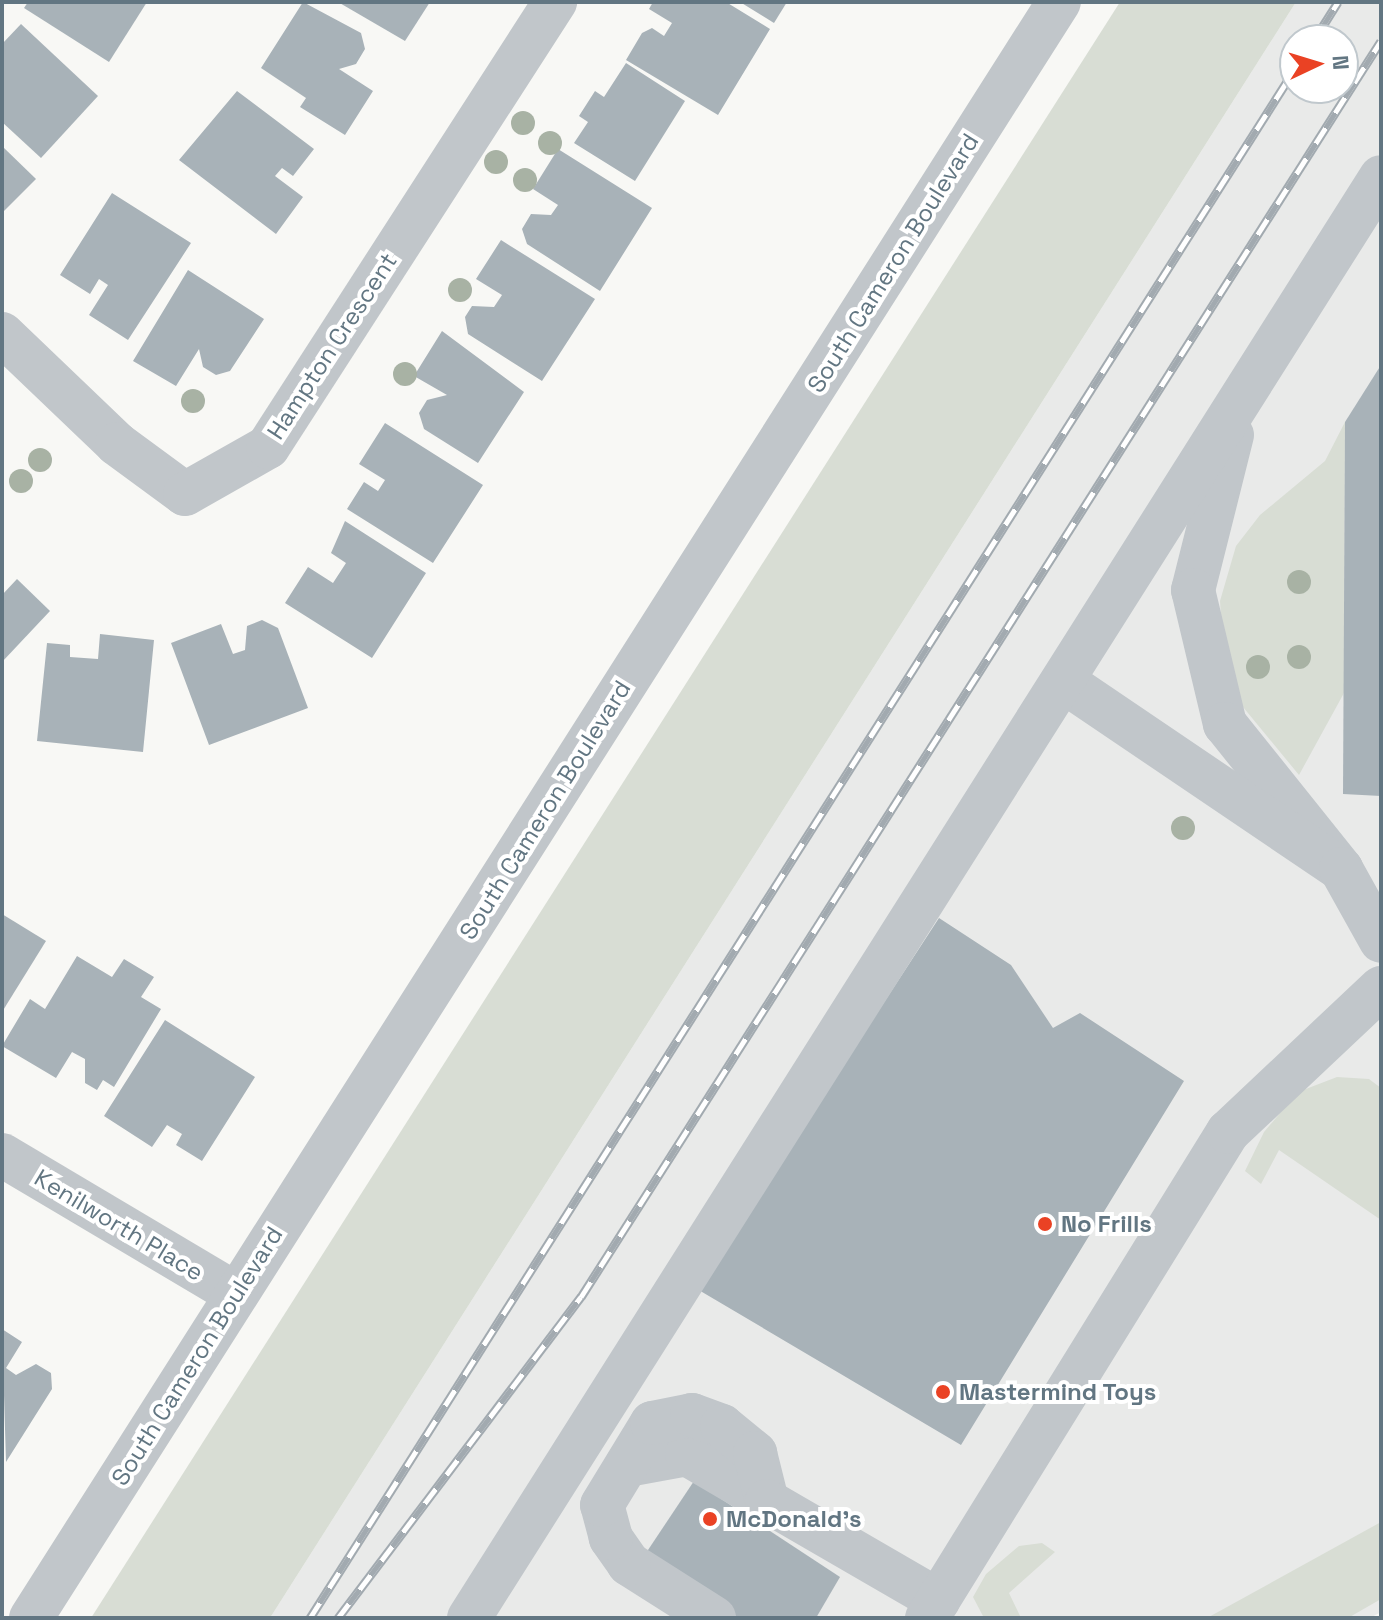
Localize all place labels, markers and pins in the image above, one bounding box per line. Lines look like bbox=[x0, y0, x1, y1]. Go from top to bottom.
place label: No Frills bbox=[1061, 1210, 1152, 1238]
marker: No Frills bbox=[1036, 1215, 1054, 1233]
place label: Mastermind Toys bbox=[959, 1378, 1157, 1406]
marker: Mastermind Toys bbox=[934, 1383, 952, 1401]
place label: McDonald's bbox=[726, 1505, 862, 1533]
marker: McDonald's bbox=[701, 1510, 719, 1528]

